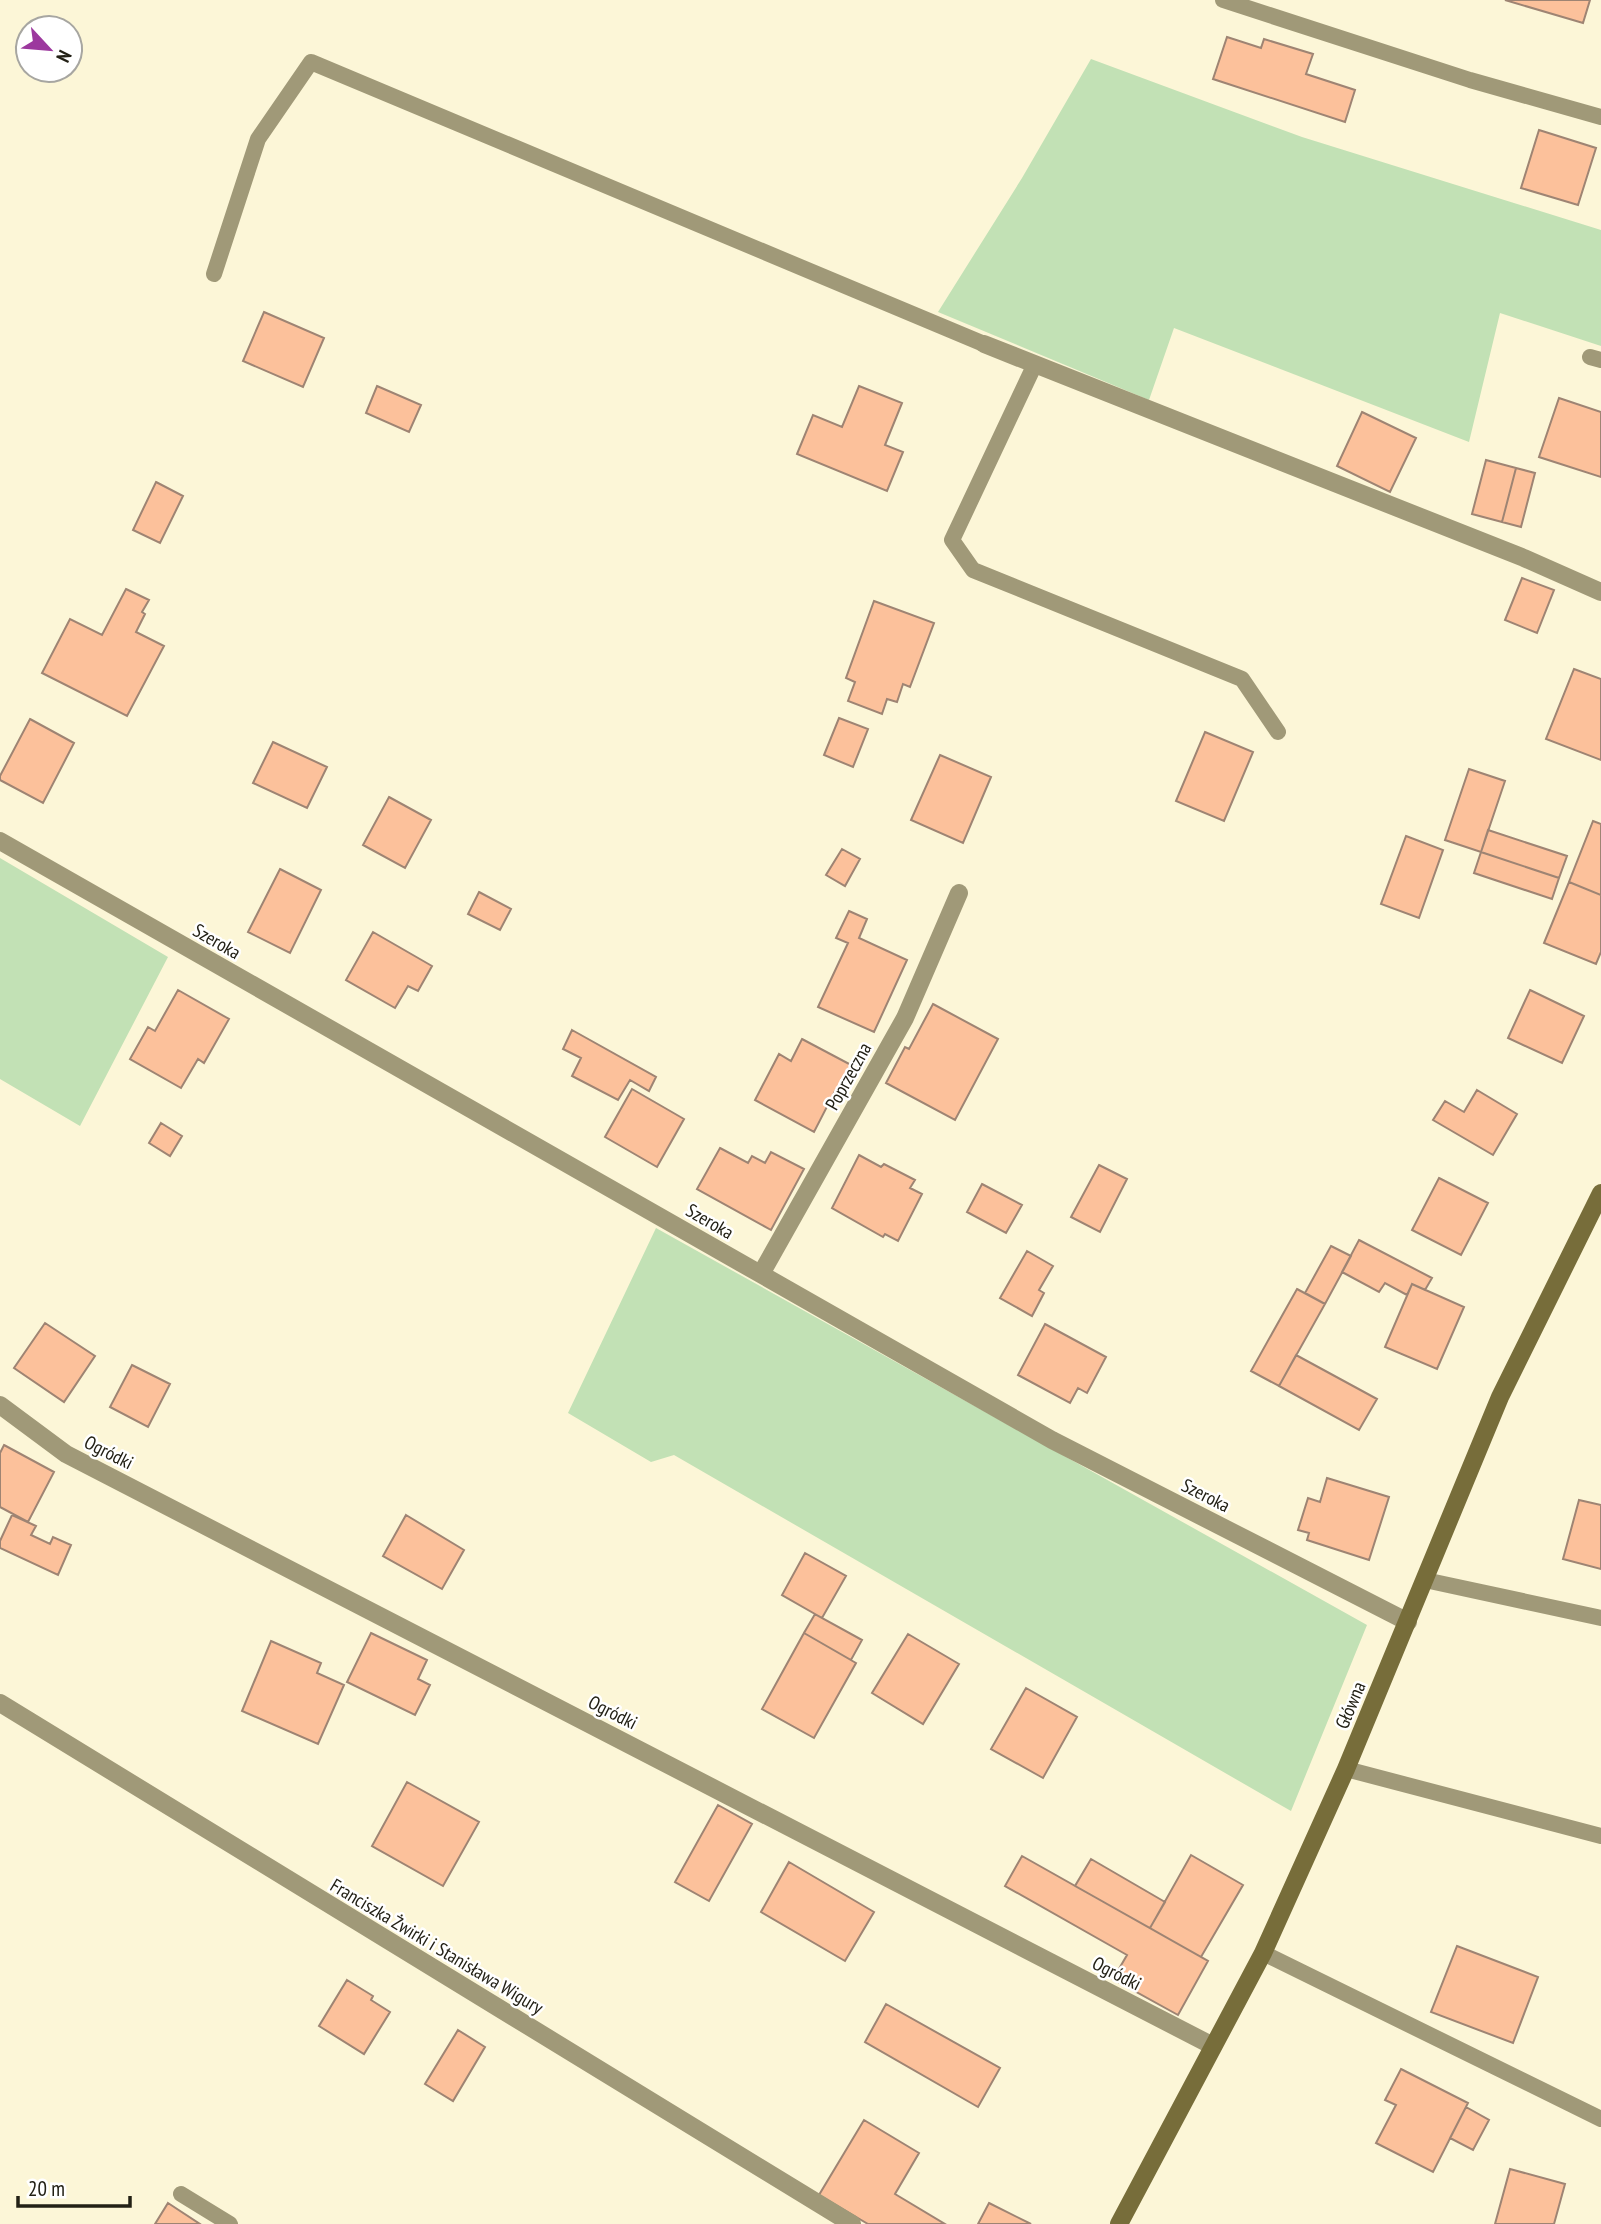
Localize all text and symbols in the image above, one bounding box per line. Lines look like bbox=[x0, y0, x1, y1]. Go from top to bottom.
north arrow bbox=[14, 14, 84, 84]
text: N bbox=[51, 47, 77, 66]
street label: Szeroka bbox=[189, 918, 245, 964]
street label: Poprzeczna bbox=[820, 1038, 876, 1114]
street label: Szeroka bbox=[682, 1198, 738, 1244]
street label: Ogródki bbox=[80, 1430, 138, 1474]
street label: Szeroka bbox=[1178, 1473, 1234, 1517]
street label: Główna bbox=[1329, 1678, 1371, 1732]
street label: Ogródki bbox=[584, 1690, 642, 1734]
street label: Franciszka Żwirki i Stanisława Wigury bbox=[326, 1873, 549, 2020]
street label: Ogródki bbox=[1088, 1951, 1146, 1995]
scale bar bbox=[18, 2164, 130, 2208]
text: 20 m bbox=[28, 2175, 65, 2202]

